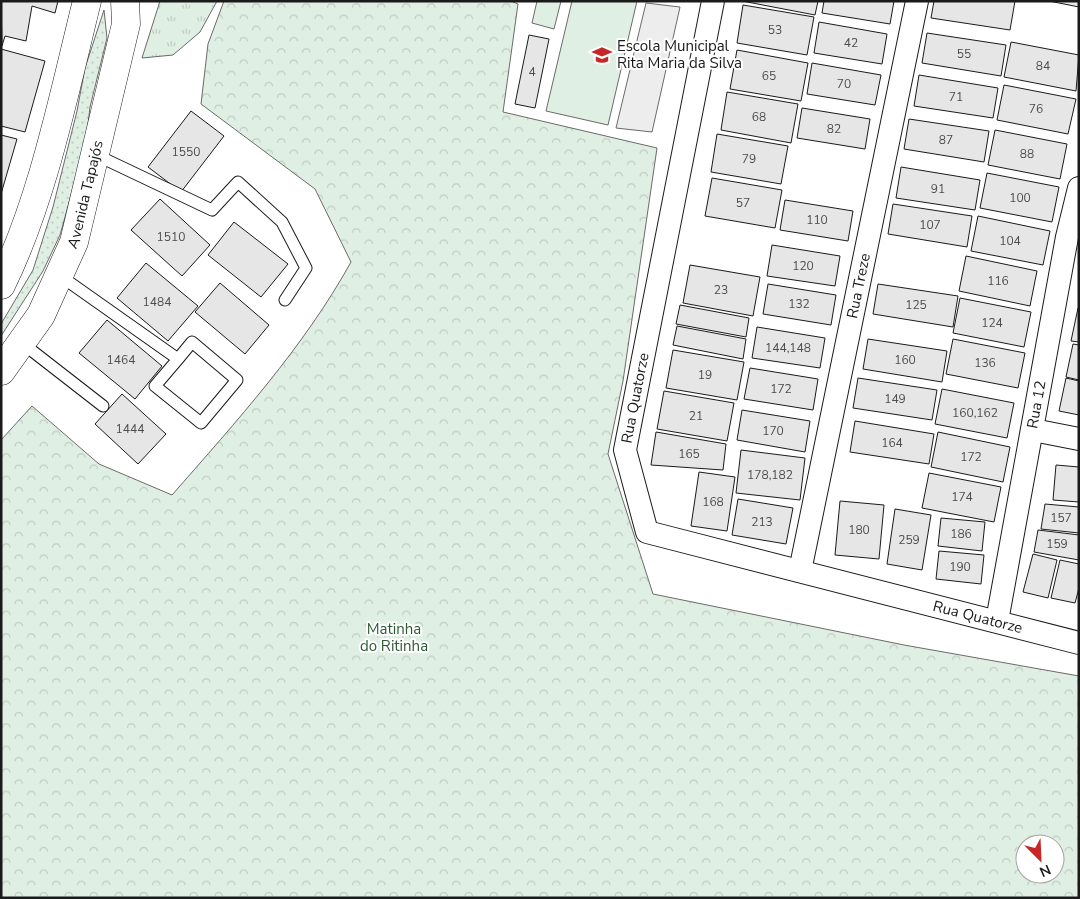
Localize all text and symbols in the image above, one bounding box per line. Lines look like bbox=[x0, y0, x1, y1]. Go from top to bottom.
house number: 53 bbox=[768, 22, 782, 38]
house number: 42 bbox=[844, 35, 858, 51]
place label: Escola Municipal Rita Maria da Silva bbox=[617, 36, 742, 73]
school or university icon: Escola Municipal Rita Maria da Silva bbox=[591, 44, 613, 66]
house number: 55 bbox=[957, 46, 971, 62]
house number: 84 bbox=[1036, 58, 1050, 74]
house number: 4 bbox=[528, 64, 536, 80]
house number: 65 bbox=[762, 68, 776, 84]
house number: 70 bbox=[837, 76, 851, 92]
house number: 71 bbox=[949, 89, 963, 105]
house number: 76 bbox=[1029, 101, 1043, 117]
house number: 68 bbox=[752, 109, 766, 125]
house number: 82 bbox=[827, 121, 841, 137]
house number: 87 bbox=[939, 132, 953, 148]
street label: Avenida Tapajós bbox=[62, 138, 108, 252]
house number: 1550 bbox=[172, 144, 200, 160]
house number: 88 bbox=[1020, 146, 1034, 162]
house number: 79 bbox=[742, 151, 756, 167]
house number: 91 bbox=[931, 181, 945, 197]
house number: 100 bbox=[1009, 190, 1031, 206]
house number: 57 bbox=[736, 195, 750, 211]
house number: 110 bbox=[806, 212, 828, 228]
house number: 107 bbox=[919, 217, 941, 233]
house number: 1510 bbox=[157, 229, 185, 245]
house number: 104 bbox=[999, 233, 1021, 249]
street label: Rua Treze bbox=[842, 251, 875, 320]
house number: 120 bbox=[792, 258, 814, 274]
house number: 116 bbox=[987, 273, 1009, 289]
house number: 23 bbox=[714, 282, 728, 298]
house number: 1484 bbox=[143, 294, 171, 310]
house number: 132 bbox=[788, 296, 810, 312]
house number: 125 bbox=[905, 297, 927, 313]
house number: 124 bbox=[981, 315, 1003, 331]
house number: 144,148 bbox=[765, 340, 811, 356]
street label: Rua Quatorze bbox=[616, 351, 654, 445]
house number: 1464 bbox=[107, 352, 135, 368]
house number: 160 bbox=[894, 352, 916, 368]
house number: 136 bbox=[974, 355, 996, 371]
house number: 19 bbox=[698, 367, 712, 383]
street label: Rua 12 bbox=[1022, 379, 1051, 430]
house number: 172 bbox=[770, 381, 792, 397]
house number: 149 bbox=[884, 391, 906, 407]
house number: 160,162 bbox=[952, 405, 998, 421]
house number: 21 bbox=[689, 408, 703, 424]
house number: 1444 bbox=[116, 421, 144, 437]
house number: 170 bbox=[762, 423, 784, 439]
house number: 164 bbox=[881, 435, 903, 451]
house number: 165 bbox=[678, 446, 700, 462]
house number: 172 bbox=[960, 449, 982, 465]
house number: 178,182 bbox=[747, 467, 793, 483]
house number: 174 bbox=[951, 489, 973, 505]
house number: 168 bbox=[702, 494, 724, 510]
house number: 157 bbox=[1050, 510, 1072, 526]
house number: 213 bbox=[751, 514, 773, 530]
house number: 180 bbox=[848, 522, 870, 538]
house number: 186 bbox=[950, 526, 972, 542]
house number: 259 bbox=[898, 532, 920, 548]
house number: 159 bbox=[1046, 536, 1068, 552]
house number: 190 bbox=[949, 559, 971, 575]
street label: Rua Quatorze bbox=[931, 596, 1025, 638]
park label: Matinha do Ritinha bbox=[360, 619, 428, 656]
north arrow bbox=[1015, 834, 1065, 884]
text: N bbox=[1036, 860, 1054, 881]

